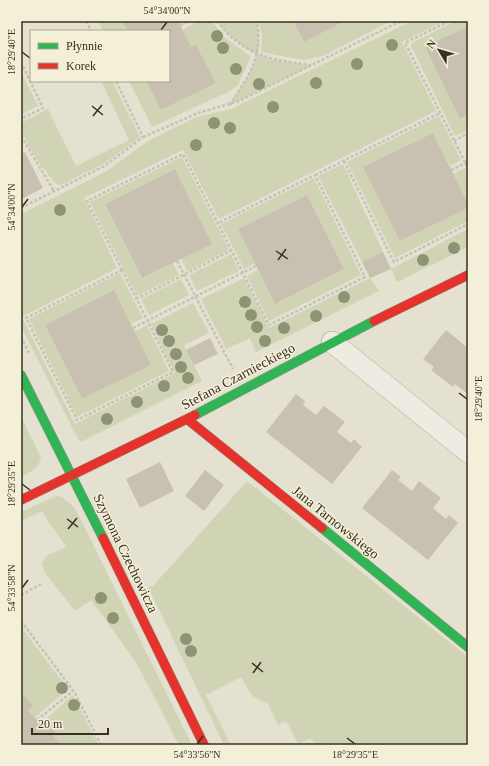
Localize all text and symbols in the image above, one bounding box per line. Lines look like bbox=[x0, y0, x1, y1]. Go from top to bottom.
text: 54°34'00"N bbox=[143, 5, 191, 16]
text: 18°29'40"E bbox=[6, 29, 17, 75]
legend bbox=[30, 30, 170, 82]
north arrow bbox=[419, 30, 459, 70]
text: N bbox=[424, 37, 438, 51]
text: Płynnie bbox=[66, 39, 103, 53]
text: Korek bbox=[66, 59, 96, 73]
text: 54°34'00"N bbox=[6, 183, 17, 231]
street label: Stefana Czarnieckiego bbox=[179, 340, 298, 413]
text: 18°29'40"E bbox=[473, 376, 484, 422]
text: 18°29'35"E bbox=[6, 461, 17, 507]
street label: Jana Tarnowskiego bbox=[289, 483, 382, 562]
street label: Szymona Czechowicza bbox=[90, 491, 161, 616]
text: 54°33'58"N bbox=[6, 564, 17, 612]
scale bar bbox=[32, 710, 108, 736]
text: 20 m bbox=[38, 717, 63, 731]
text: 54°33'56"N bbox=[173, 749, 221, 760]
text: 18°29'35"E bbox=[332, 749, 378, 760]

